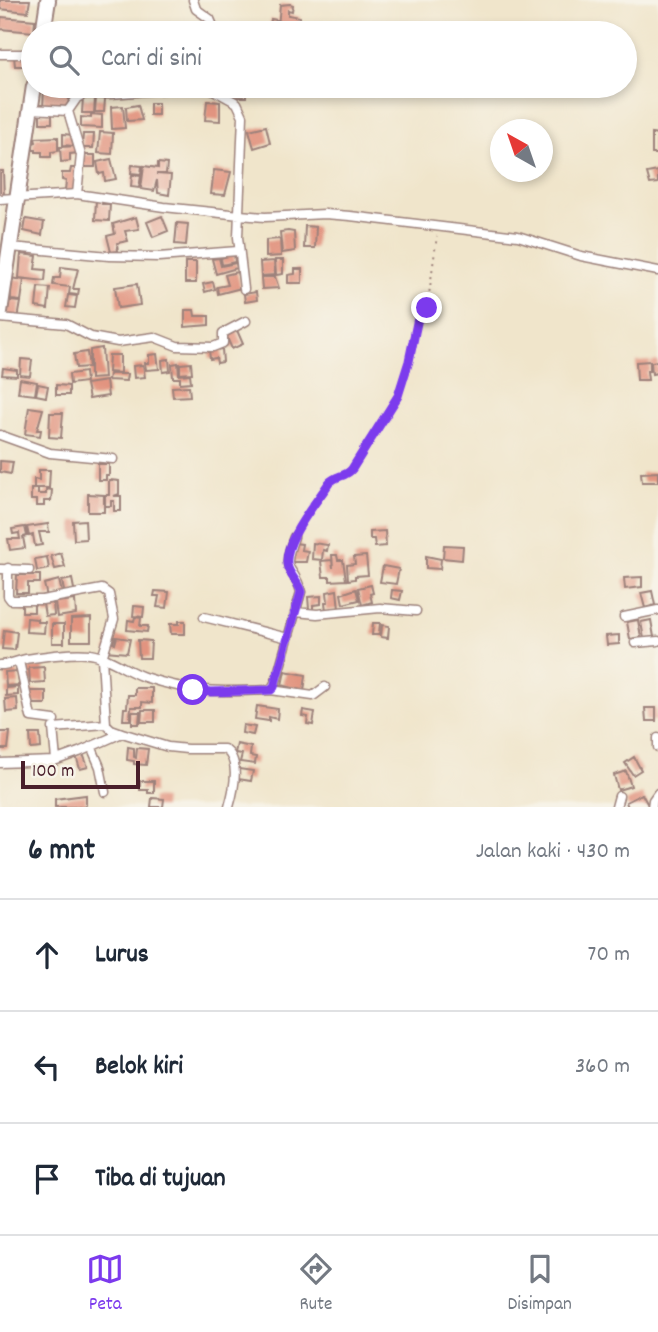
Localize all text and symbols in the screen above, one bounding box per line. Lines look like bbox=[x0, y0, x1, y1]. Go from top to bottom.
search box bbox=[21, 21, 637, 98]
icon: search bbox=[45, 41, 83, 79]
text: Cari di sini bbox=[101, 41, 202, 78]
north arrow bbox=[490, 119, 553, 182]
route end bbox=[411, 292, 442, 323]
route start bbox=[177, 674, 208, 705]
scale bar bbox=[21, 758, 140, 790]
text: 100 m bbox=[32, 759, 74, 786]
text: 6 mnt bbox=[28, 831, 95, 874]
text: Jalan kaki · 430 m bbox=[476, 836, 630, 869]
icon: ahead bbox=[28, 936, 66, 974]
text: Lurus bbox=[95, 937, 149, 974]
text: 70 m bbox=[588, 939, 630, 972]
icon: left bbox=[28, 1048, 66, 1086]
text: Belok kiri bbox=[95, 1049, 183, 1086]
text: 360 m bbox=[575, 1051, 630, 1084]
icon: arrive bbox=[28, 1160, 66, 1198]
text: Tiba di tujuan bbox=[95, 1161, 226, 1198]
tab: Peta bbox=[86, 1250, 124, 1319]
tab: Rute bbox=[297, 1250, 335, 1319]
tab: Disimpan bbox=[507, 1250, 572, 1319]

